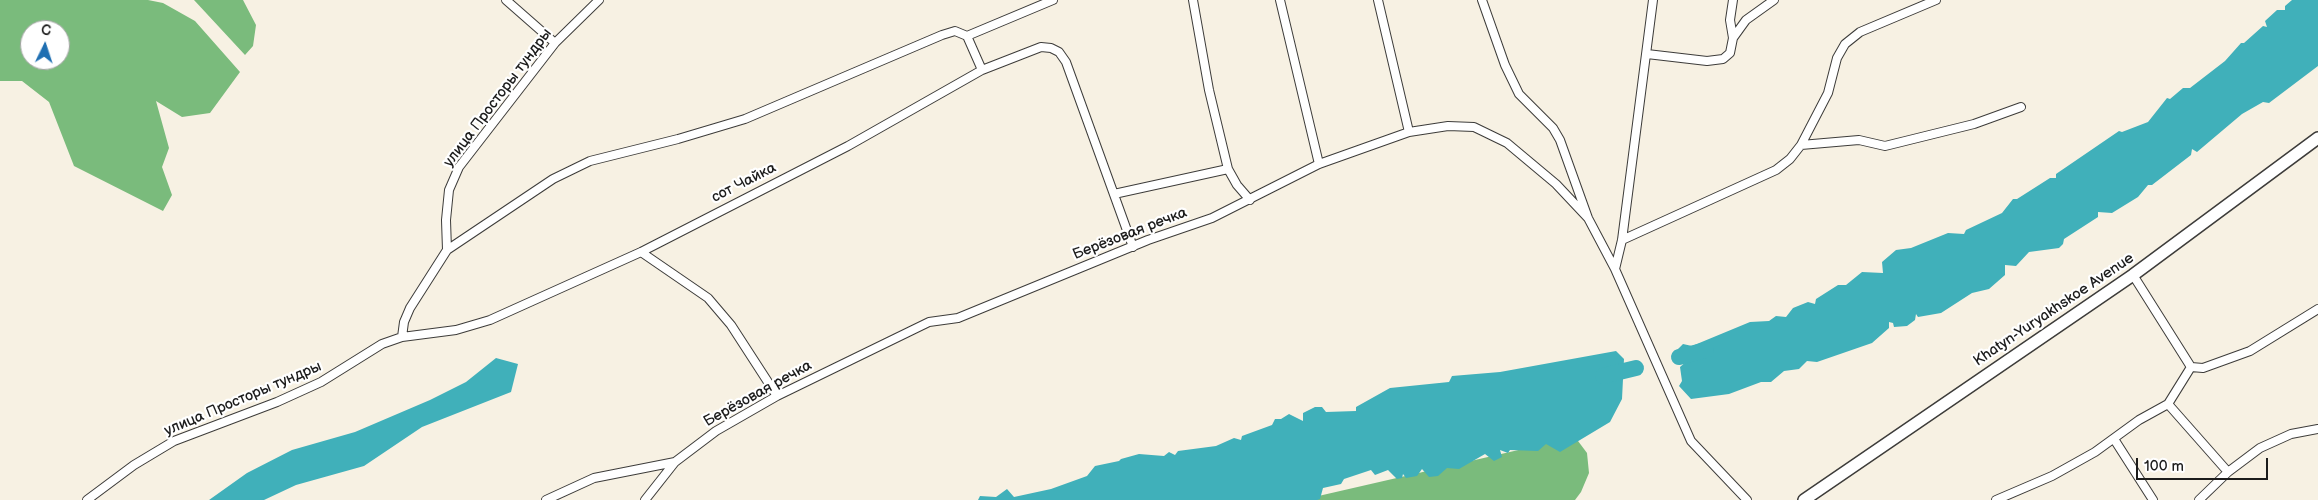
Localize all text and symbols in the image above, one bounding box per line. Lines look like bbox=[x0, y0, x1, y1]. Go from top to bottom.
north arrow bbox=[20, 20, 70, 70]
text: С bbox=[41, 22, 51, 39]
street label: улица Просторы тундры bbox=[440, 25, 556, 171]
street label: сот Чайка bbox=[709, 159, 779, 207]
street label: Берёзовая речка bbox=[1070, 204, 1190, 264]
street label: Khatyn-Yuryakhskoe Avenue bbox=[1970, 249, 2138, 371]
street label: Берёзовая речка bbox=[701, 357, 815, 431]
street label: улица Просторы тундры bbox=[162, 358, 324, 440]
scale bar bbox=[2138, 448, 2270, 480]
text: 100 m bbox=[2144, 457, 2184, 476]

